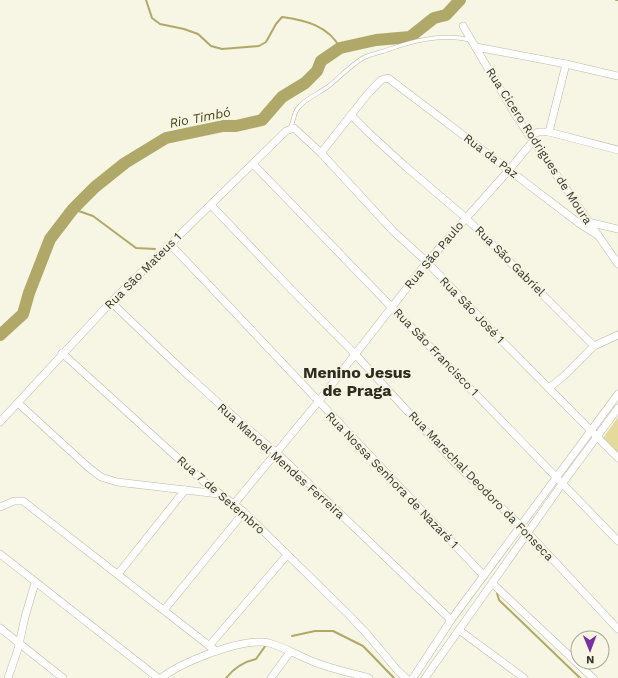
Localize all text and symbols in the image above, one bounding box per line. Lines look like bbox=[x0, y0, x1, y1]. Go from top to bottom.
street label: Rua Cícero Rodrigues de Moura bbox=[483, 65, 595, 227]
water label: Rio Timbó bbox=[168, 104, 232, 131]
street label: Rua da Paz bbox=[461, 131, 521, 181]
street label: Rua São Paulo bbox=[402, 218, 466, 292]
street label: Rua São Gabriel bbox=[472, 223, 548, 299]
street label: Rua São Mateus 1 bbox=[102, 230, 184, 312]
street label: Rua São José 1 bbox=[437, 274, 507, 346]
street label: Rua São Francisco 1 bbox=[391, 305, 481, 399]
district label: Menino Jesus de Praga bbox=[303, 363, 412, 400]
street label: Rua Manoel Mendes Ferreira bbox=[215, 400, 347, 522]
street label: Rua Marechal Deodoro da Fonseca bbox=[406, 408, 556, 564]
street label: Rua Nossa Senhora de Nazaré 1 bbox=[323, 409, 461, 551]
street label: Rua 7 de Setembro bbox=[174, 453, 268, 537]
north arrow bbox=[570, 630, 610, 670]
text: N bbox=[586, 653, 594, 666]

